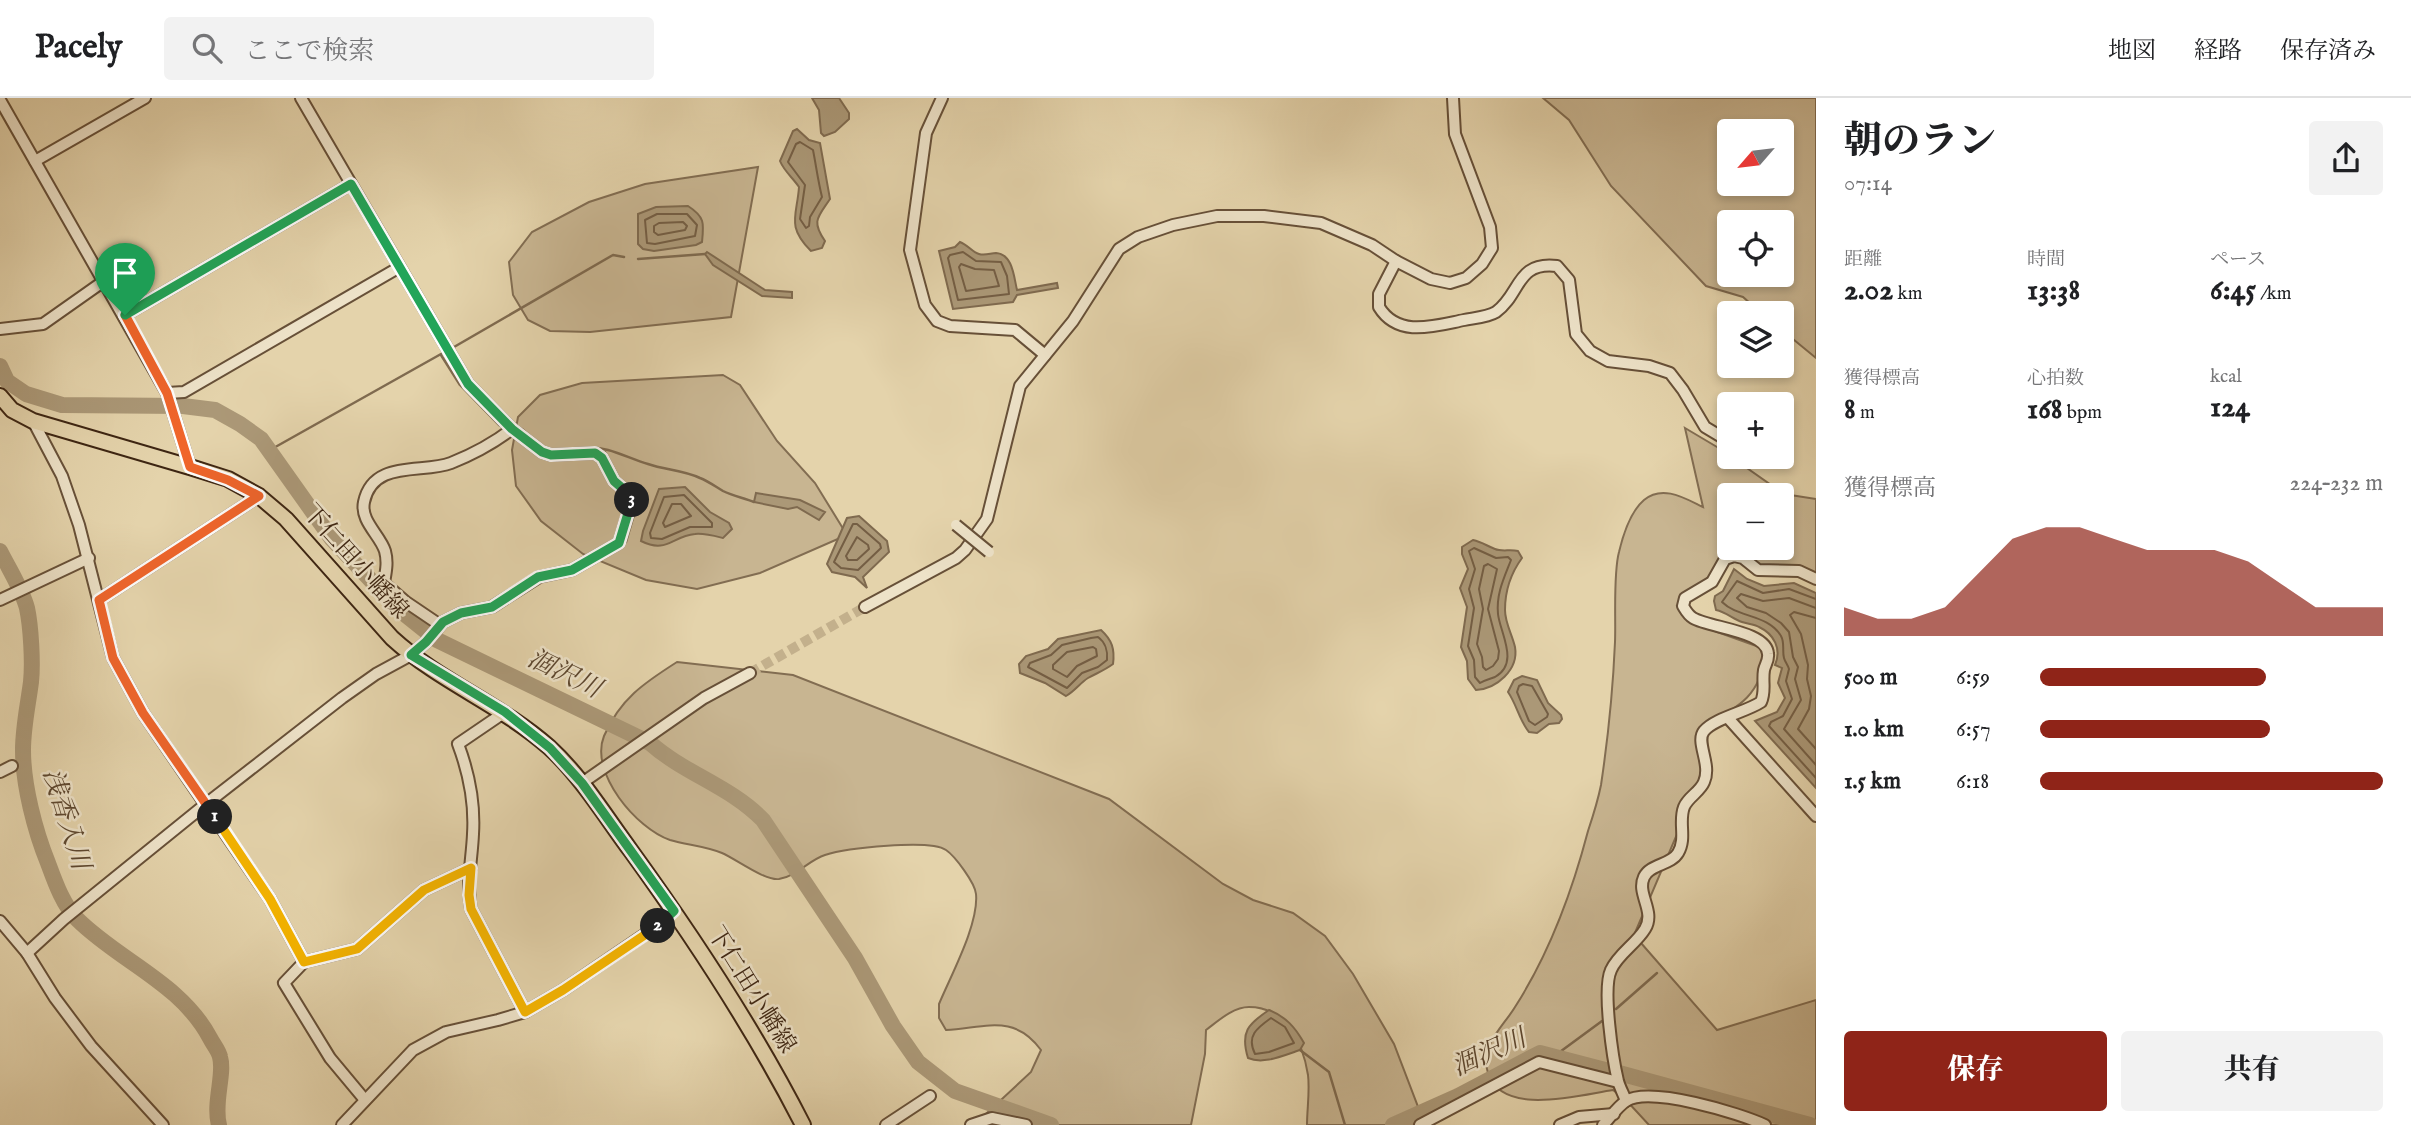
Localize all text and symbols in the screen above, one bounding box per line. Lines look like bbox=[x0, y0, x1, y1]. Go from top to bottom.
search box bbox=[164, 17, 654, 80]
text: Pacely bbox=[35, 27, 122, 69]
icon: search bbox=[188, 29, 226, 67]
text: ここで検索 bbox=[244, 35, 374, 68]
text: 地図 bbox=[2108, 36, 2156, 67]
text: 経路 bbox=[2194, 36, 2242, 67]
text: 保存済み bbox=[2280, 36, 2376, 67]
north arrow bbox=[1717, 119, 1794, 196]
map controls bbox=[1717, 119, 1794, 560]
text: 朝のラン bbox=[1844, 119, 1996, 167]
button: share bbox=[2309, 121, 2383, 195]
text: 07:14 bbox=[1844, 169, 1892, 198]
button: locate bbox=[1717, 210, 1794, 287]
pin bbox=[95, 243, 155, 315]
text: 距離 bbox=[1844, 248, 1882, 272]
text: 時間 bbox=[2027, 248, 2065, 272]
text: ペース bbox=[2210, 248, 2266, 272]
icon: arrive bbox=[106, 254, 144, 292]
text: 2.02 bbox=[1844, 272, 1893, 310]
text: 13:38 bbox=[2027, 272, 2080, 310]
text: 6:45 bbox=[2210, 272, 2256, 310]
text: km bbox=[1893, 282, 1922, 306]
text: /km bbox=[2256, 282, 2292, 306]
button: layers bbox=[1717, 301, 1794, 378]
text: kcal bbox=[2210, 365, 2242, 389]
text: 獲得標高 bbox=[1844, 367, 1920, 391]
text: 心拍数 bbox=[2027, 367, 2084, 391]
text: 124 bbox=[2210, 389, 2250, 427]
text: 8 bbox=[1844, 391, 1856, 429]
text: 168 bbox=[2027, 391, 2063, 429]
button: + bbox=[1717, 392, 1794, 469]
text: m bbox=[1856, 401, 1875, 425]
text: bpm bbox=[2063, 401, 2102, 425]
text: 224–232 m bbox=[2289, 469, 2383, 498]
text: 獲得標高 bbox=[1844, 474, 1936, 503]
pin: 3 bbox=[614, 482, 650, 518]
button: − bbox=[1717, 483, 1794, 560]
text: 3 bbox=[628, 487, 635, 511]
street label: 下仁田小幡線 bbox=[295, 498, 415, 626]
water label: 涸沢川 bbox=[522, 642, 609, 707]
text: 500 m bbox=[1844, 663, 1898, 692]
text: 6:59 bbox=[1956, 663, 1990, 692]
text: 1.0 km bbox=[1844, 715, 1904, 744]
text: 6:57 bbox=[1956, 715, 1991, 744]
water label: 浅香入川 bbox=[35, 764, 98, 876]
text: 1.5 km bbox=[1844, 767, 1901, 796]
text: 6:18 bbox=[1956, 767, 1989, 796]
pin: 1 bbox=[198, 800, 232, 834]
text: 1 bbox=[211, 804, 218, 828]
pin: 2 bbox=[640, 908, 676, 944]
text: 2 bbox=[653, 913, 662, 937]
street label: 下仁田小幡線 bbox=[700, 921, 802, 1059]
water label: 涸沢川 bbox=[1447, 1021, 1534, 1084]
button: 保存 bbox=[1844, 1031, 2107, 1111]
button: 共有 bbox=[2121, 1031, 2383, 1111]

